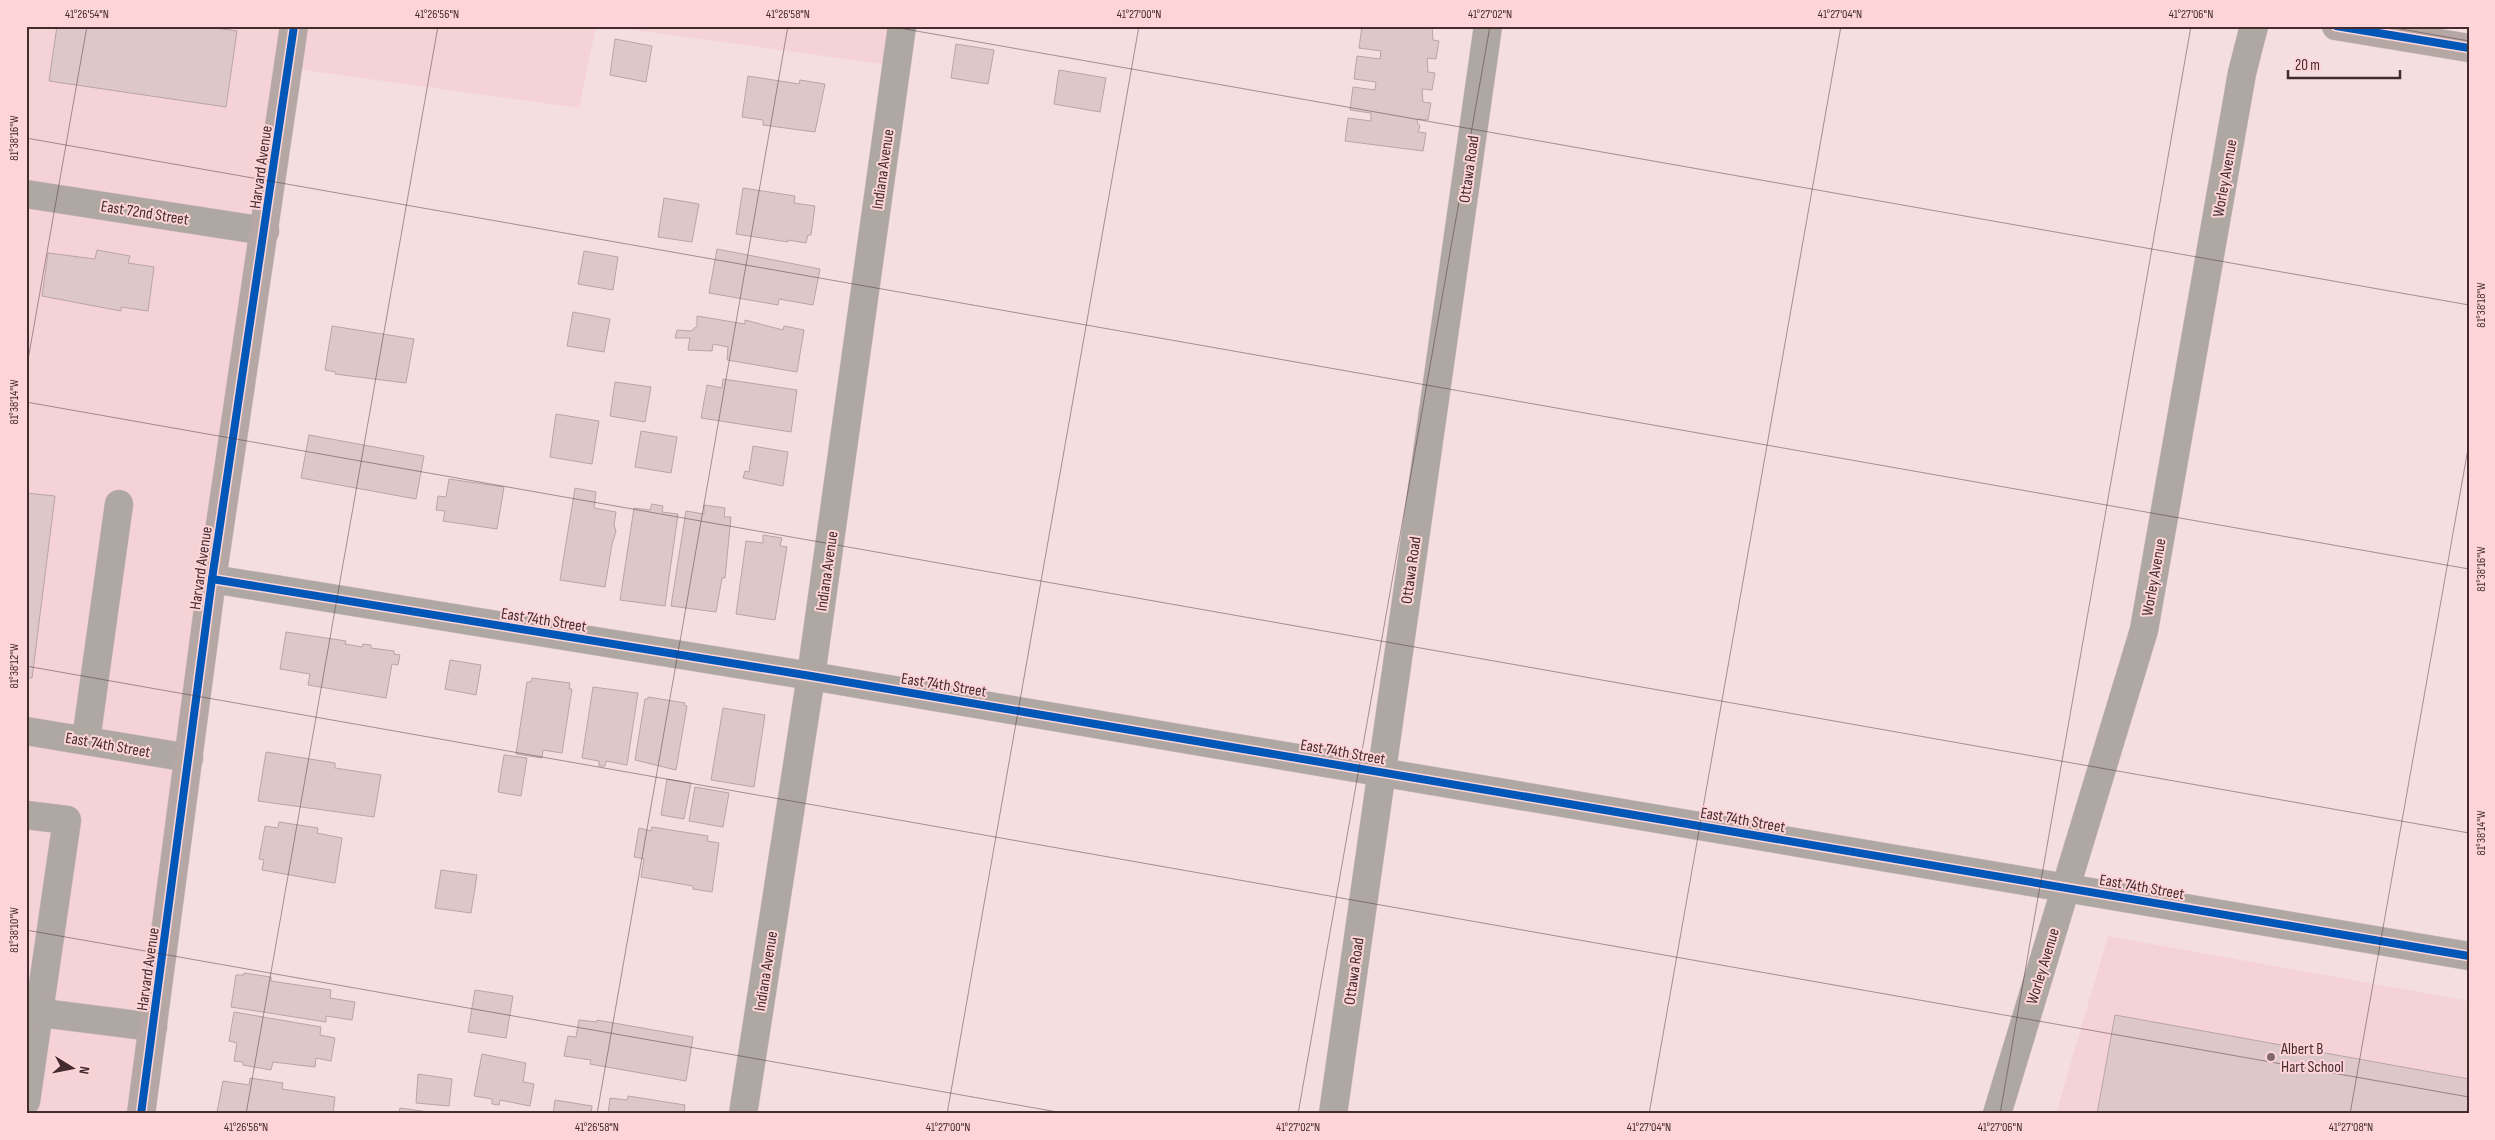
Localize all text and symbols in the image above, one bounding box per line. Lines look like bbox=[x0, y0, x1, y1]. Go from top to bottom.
text: 41°26'54"N bbox=[65, 7, 109, 22]
text: 41°26'56"N bbox=[415, 7, 459, 22]
text: 41°26'58"N bbox=[766, 7, 810, 22]
text: 41°27'00"N bbox=[1117, 7, 1161, 22]
text: 41°27'02"N bbox=[1468, 7, 1512, 22]
text: 41°27'04"N bbox=[1818, 7, 1862, 22]
text: 41°27'06"N bbox=[2169, 7, 2213, 22]
scale bar bbox=[2288, 48, 2400, 80]
text: 20 m bbox=[2295, 56, 2320, 75]
text: 81°38'16"W bbox=[7, 115, 22, 161]
street label: Harvard Avenue bbox=[246, 124, 277, 210]
street label: Indiana Avenue bbox=[868, 128, 898, 210]
street label: Ottawa Road bbox=[1455, 134, 1484, 204]
street label: Worley Avenue bbox=[2209, 138, 2242, 219]
street label: East 72nd Street bbox=[100, 197, 190, 230]
text: 81°38'18"W bbox=[2474, 282, 2489, 328]
text: 81°38'14"W bbox=[7, 379, 22, 425]
street label: Harvard Avenue bbox=[186, 525, 217, 611]
street label: Indiana Avenue bbox=[812, 530, 842, 612]
street label: Ottawa Road bbox=[1397, 535, 1426, 605]
street label: Worley Avenue bbox=[2138, 537, 2171, 618]
text: 81°38'16"W bbox=[2474, 546, 2489, 592]
street label: East 74th Street bbox=[500, 604, 588, 637]
text: 81°38'12"W bbox=[7, 643, 22, 689]
street label: East 74th Street bbox=[900, 669, 988, 702]
street label: East 74th Street bbox=[64, 729, 152, 762]
street label: East 74th Street bbox=[1299, 736, 1387, 769]
street label: East 74th Street bbox=[1699, 804, 1787, 837]
text: 81°38'14"W bbox=[2474, 810, 2489, 856]
street label: East 74th Street bbox=[2098, 871, 2186, 904]
text: 81°38'10"W bbox=[7, 907, 22, 953]
street label: Harvard Avenue bbox=[133, 926, 164, 1012]
street label: Worley Avenue bbox=[2023, 926, 2064, 1007]
street label: Indiana Avenue bbox=[751, 930, 782, 1013]
street label: Ottawa Road bbox=[1340, 936, 1369, 1006]
place label: Albert B Hart School bbox=[2280, 1040, 2344, 1077]
north arrow bbox=[48, 1042, 98, 1092]
marker: Albert B Hart School bbox=[2265, 1051, 2277, 1063]
text: N bbox=[75, 1065, 93, 1075]
text: 41°26'56"N bbox=[224, 1120, 268, 1135]
text: 41°26'58"N bbox=[575, 1120, 619, 1135]
text: 41°27'00"N bbox=[926, 1120, 970, 1135]
text: 41°27'02"N bbox=[1276, 1120, 1320, 1135]
text: 41°27'04"N bbox=[1627, 1120, 1671, 1135]
text: 41°27'06"N bbox=[1978, 1120, 2022, 1135]
text: 41°27'08"N bbox=[2329, 1120, 2373, 1135]

